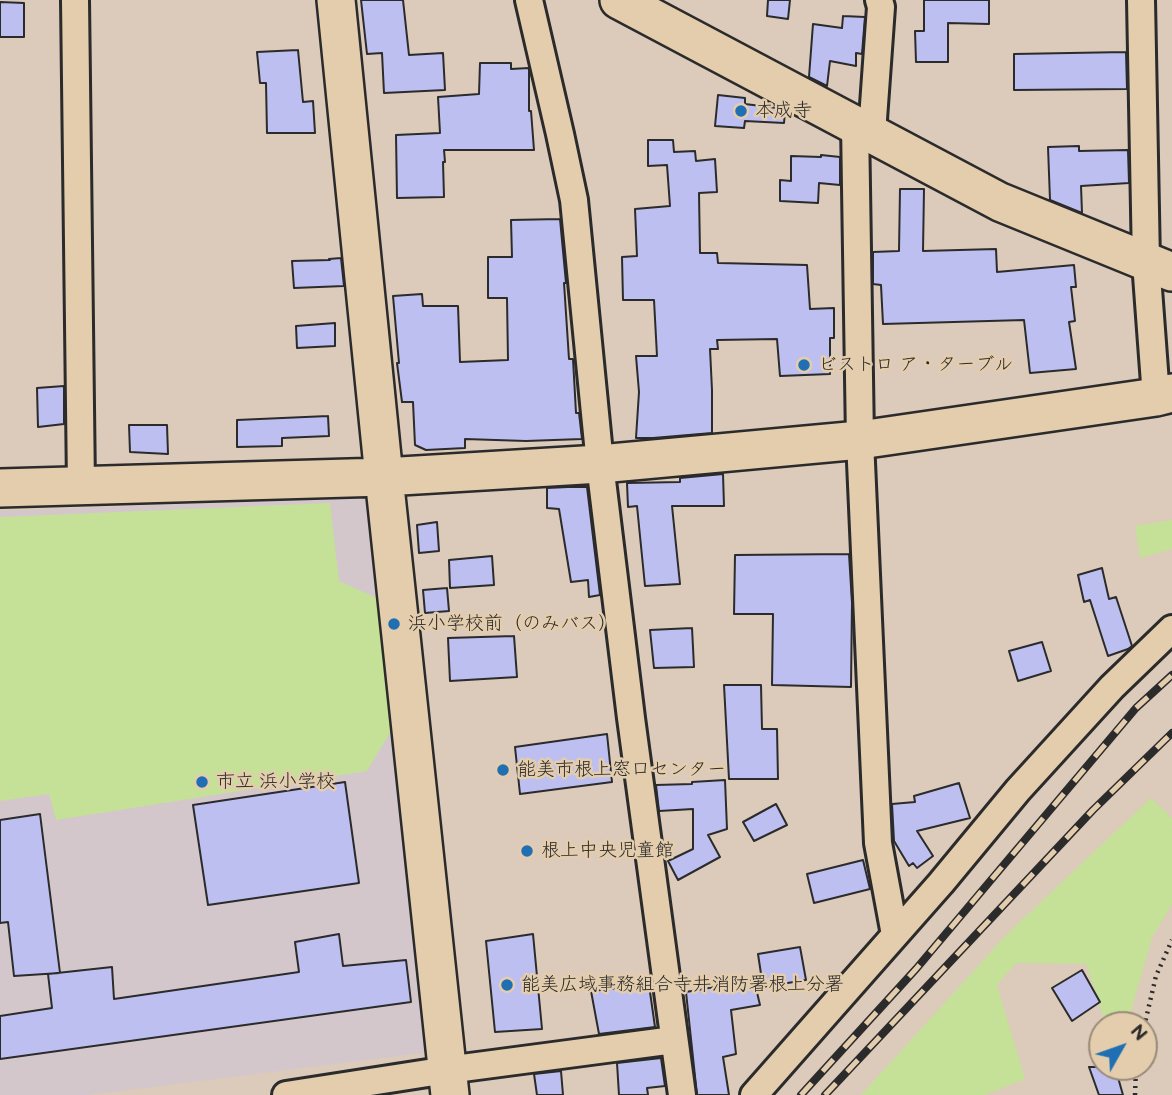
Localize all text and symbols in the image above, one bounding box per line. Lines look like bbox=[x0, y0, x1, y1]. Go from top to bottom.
place label: 本成寺 bbox=[755, 100, 812, 122]
marker: 本成寺 bbox=[733, 103, 749, 119]
place label: ビストロ ア・ターブル bbox=[818, 354, 1013, 376]
marker: ビストロ ア・ターブル bbox=[796, 357, 812, 373]
place label: 浜小学校前（のみバス） bbox=[408, 613, 617, 635]
marker: 浜小学校前（のみバス） bbox=[386, 616, 402, 632]
place label: 能美市根上窓口センター bbox=[517, 759, 726, 781]
marker: 能美市根上窓口センター bbox=[495, 762, 511, 778]
place label: 市立 浜小学校 bbox=[216, 771, 335, 793]
marker: 市立 浜小学校 bbox=[194, 774, 210, 790]
place label: 根上中央児童館 bbox=[541, 840, 674, 862]
marker: 根上中央児童館 bbox=[519, 843, 535, 859]
place label: 能美広域事務組合寺井消防署根上分署 bbox=[521, 974, 844, 996]
marker: 能美広域事務組合寺井消防署根上分署 bbox=[499, 977, 515, 993]
north arrow bbox=[1088, 1011, 1158, 1081]
text: N bbox=[1125, 1021, 1151, 1046]

